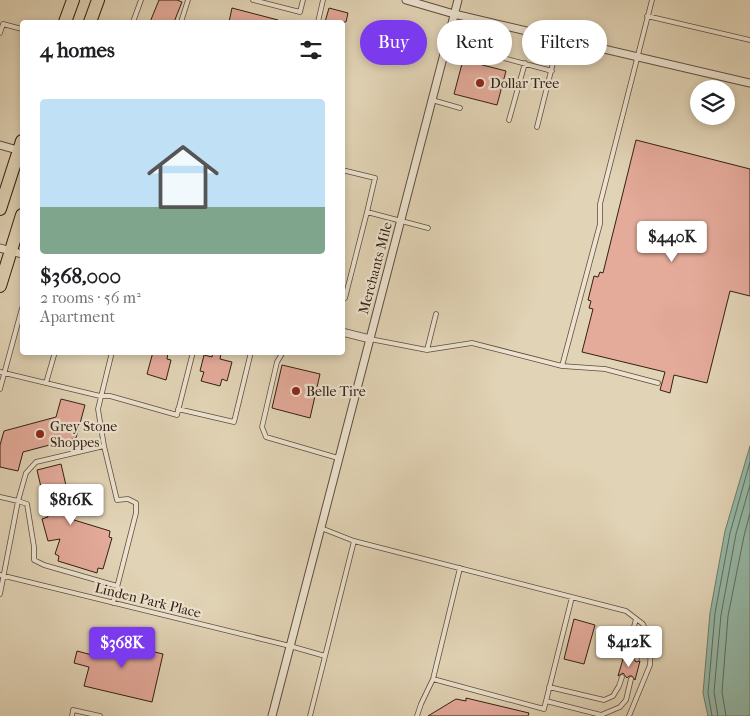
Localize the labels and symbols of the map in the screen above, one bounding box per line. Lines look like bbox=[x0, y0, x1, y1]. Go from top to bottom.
place label: Dollar Tree bbox=[490, 75, 559, 92]
marker: Dollar Tree bbox=[474, 77, 486, 89]
street label: Merchants Mile bbox=[355, 220, 396, 316]
pin: $440K bbox=[637, 220, 707, 263]
place label: Belle Tire bbox=[306, 383, 366, 400]
marker: Belle Tire bbox=[290, 385, 302, 397]
place label: Grey Stone Shoppes bbox=[50, 418, 117, 451]
marker: Grey Stone Shoppes bbox=[34, 428, 46, 440]
pin: $816K bbox=[36, 484, 106, 526]
street label: Linden Park Place bbox=[93, 579, 203, 622]
pin: $368K bbox=[87, 626, 157, 669]
pin: $412K bbox=[594, 626, 664, 668]

